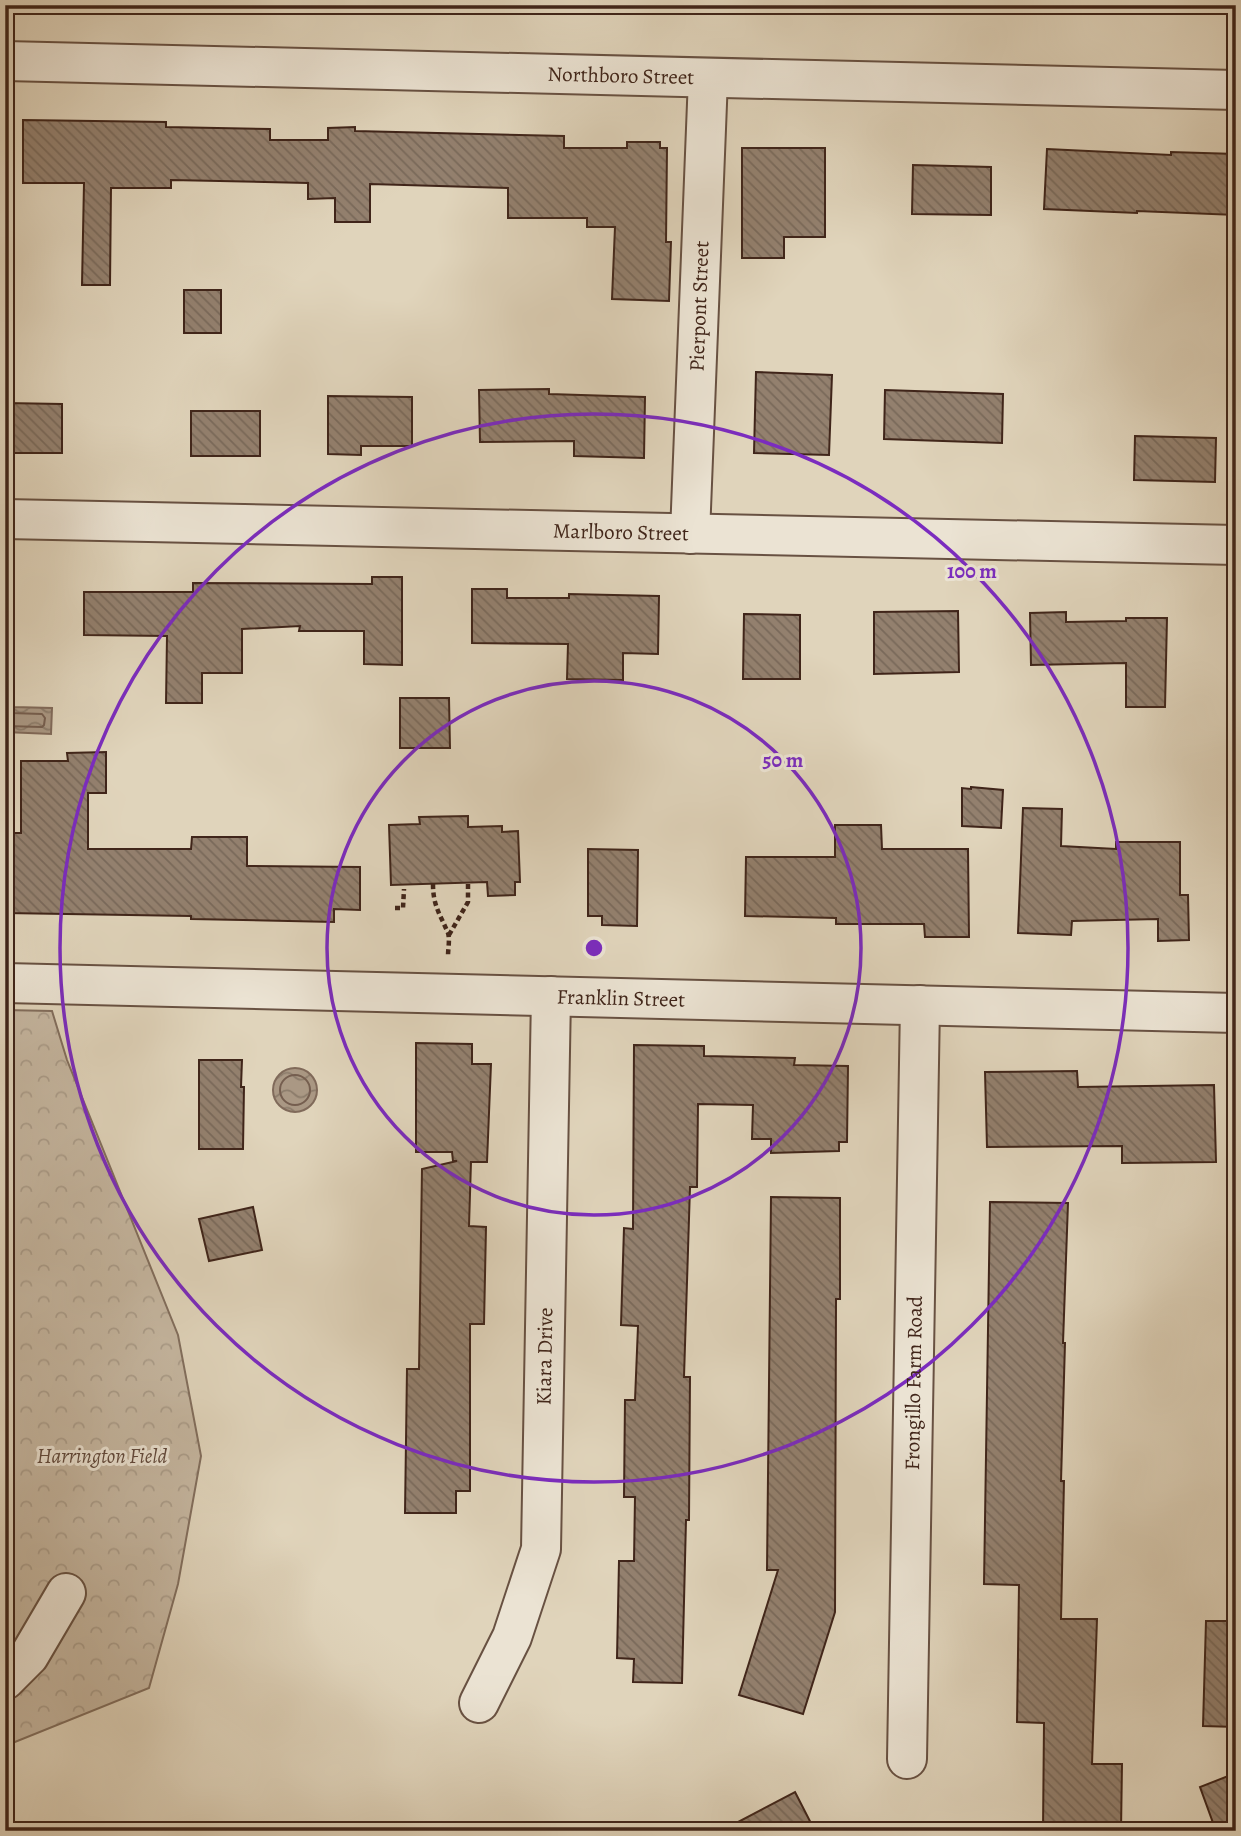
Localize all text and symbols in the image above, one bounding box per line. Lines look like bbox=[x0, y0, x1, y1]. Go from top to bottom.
street label: Northboro Street bbox=[547, 60, 695, 91]
street label: Pierpont Street bbox=[682, 240, 716, 372]
street label: Marlboro Street bbox=[553, 517, 689, 547]
text: 100 m bbox=[947, 557, 997, 585]
text: 50 m bbox=[763, 746, 804, 774]
centre of rings bbox=[582, 936, 606, 960]
street label: Franklin Street bbox=[556, 982, 685, 1014]
street label: Frongillo Farm Road bbox=[898, 1295, 929, 1471]
street label: Kiara Drive bbox=[530, 1307, 559, 1406]
park label: Harrington Field bbox=[37, 1442, 168, 1470]

